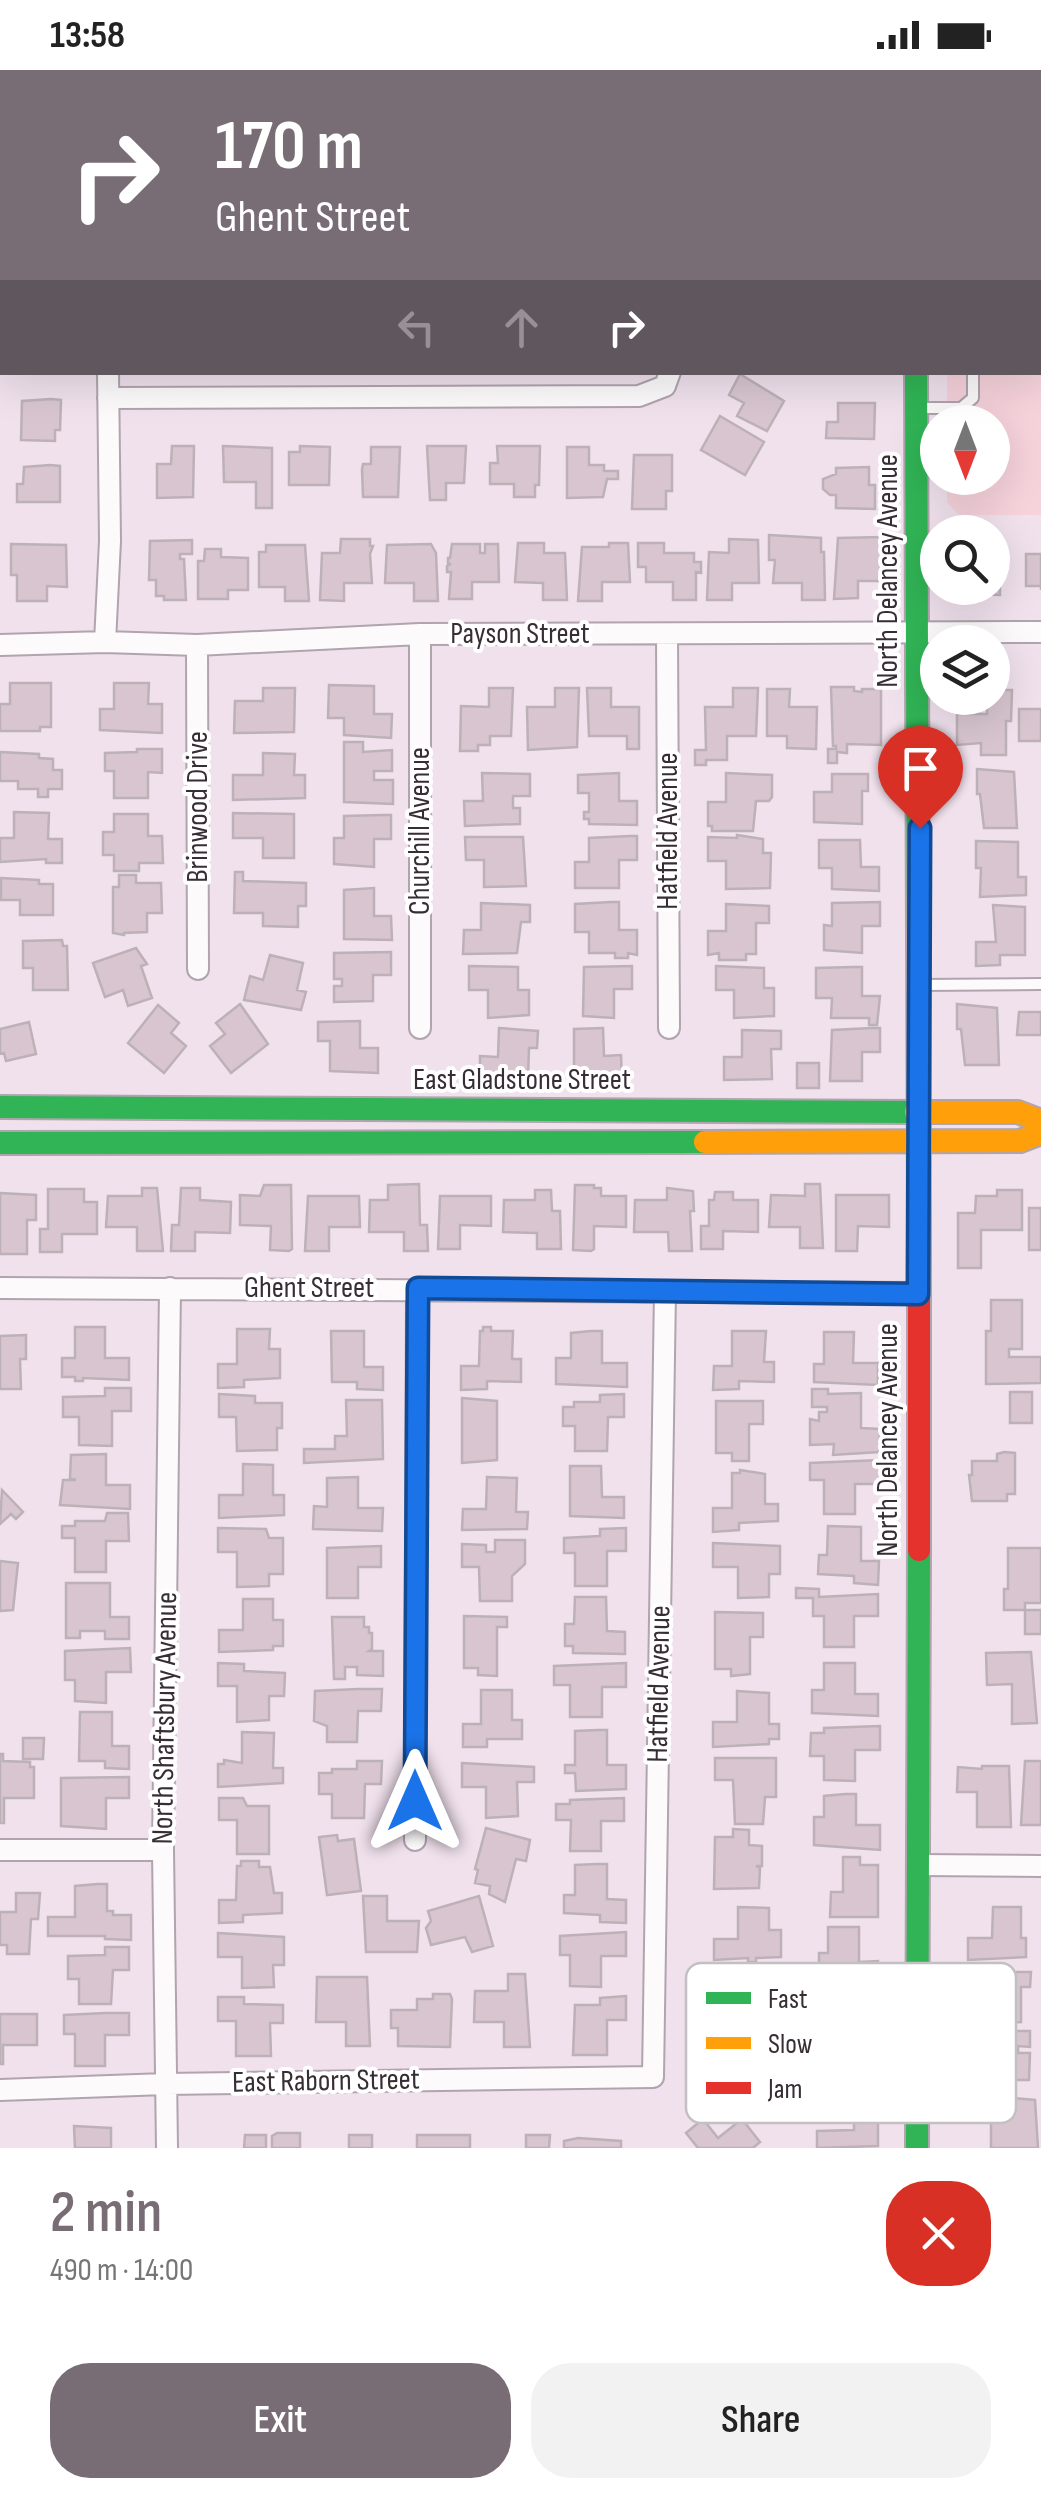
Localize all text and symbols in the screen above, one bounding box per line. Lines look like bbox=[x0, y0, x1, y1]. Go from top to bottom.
text: 13:58 bbox=[50, 13, 125, 58]
text: 170 m bbox=[215, 105, 363, 189]
icon: right bbox=[50, 110, 180, 240]
text: Ghent Street bbox=[215, 190, 410, 245]
icon: left bbox=[389, 300, 444, 355]
icon: ahead bbox=[494, 300, 549, 355]
icon: right bbox=[599, 300, 654, 355]
north arrow bbox=[920, 405, 1010, 495]
map controls bbox=[920, 405, 1010, 715]
street label: North Delancey Avenue bbox=[870, 454, 906, 688]
button: search bbox=[920, 515, 1010, 605]
street label: Payson Street bbox=[450, 616, 590, 652]
button: layers bbox=[920, 625, 1010, 715]
pin bbox=[878, 726, 963, 829]
street label: Brinwood Drive bbox=[180, 731, 216, 883]
icon: arrive bbox=[893, 741, 948, 796]
street label: Churchill Avenue bbox=[402, 747, 438, 915]
street label: Hatfield Avenue bbox=[650, 752, 686, 910]
street label: East Gladstone Street bbox=[413, 1062, 631, 1098]
street label: Ghent Street bbox=[244, 1270, 374, 1306]
street label: North Delancey Avenue bbox=[870, 1323, 906, 1557]
street label: North Shaftsbury Avenue bbox=[145, 1591, 185, 1845]
street label: Hatfield Avenue bbox=[640, 1605, 678, 1763]
position arrow bbox=[363, 1749, 467, 1853]
legend bbox=[686, 1963, 1016, 2123]
text: Fast bbox=[768, 1983, 807, 2016]
text: Slow bbox=[768, 2028, 813, 2061]
street label: East Raborn Street bbox=[232, 2061, 420, 2101]
text: Jam bbox=[767, 2073, 803, 2106]
text: 2 min bbox=[50, 2177, 162, 2249]
button: close bbox=[886, 2181, 991, 2286]
text: 490 m · 14:00 bbox=[50, 2251, 193, 2290]
button: Exit bbox=[50, 2363, 511, 2478]
button: Share bbox=[531, 2363, 991, 2478]

